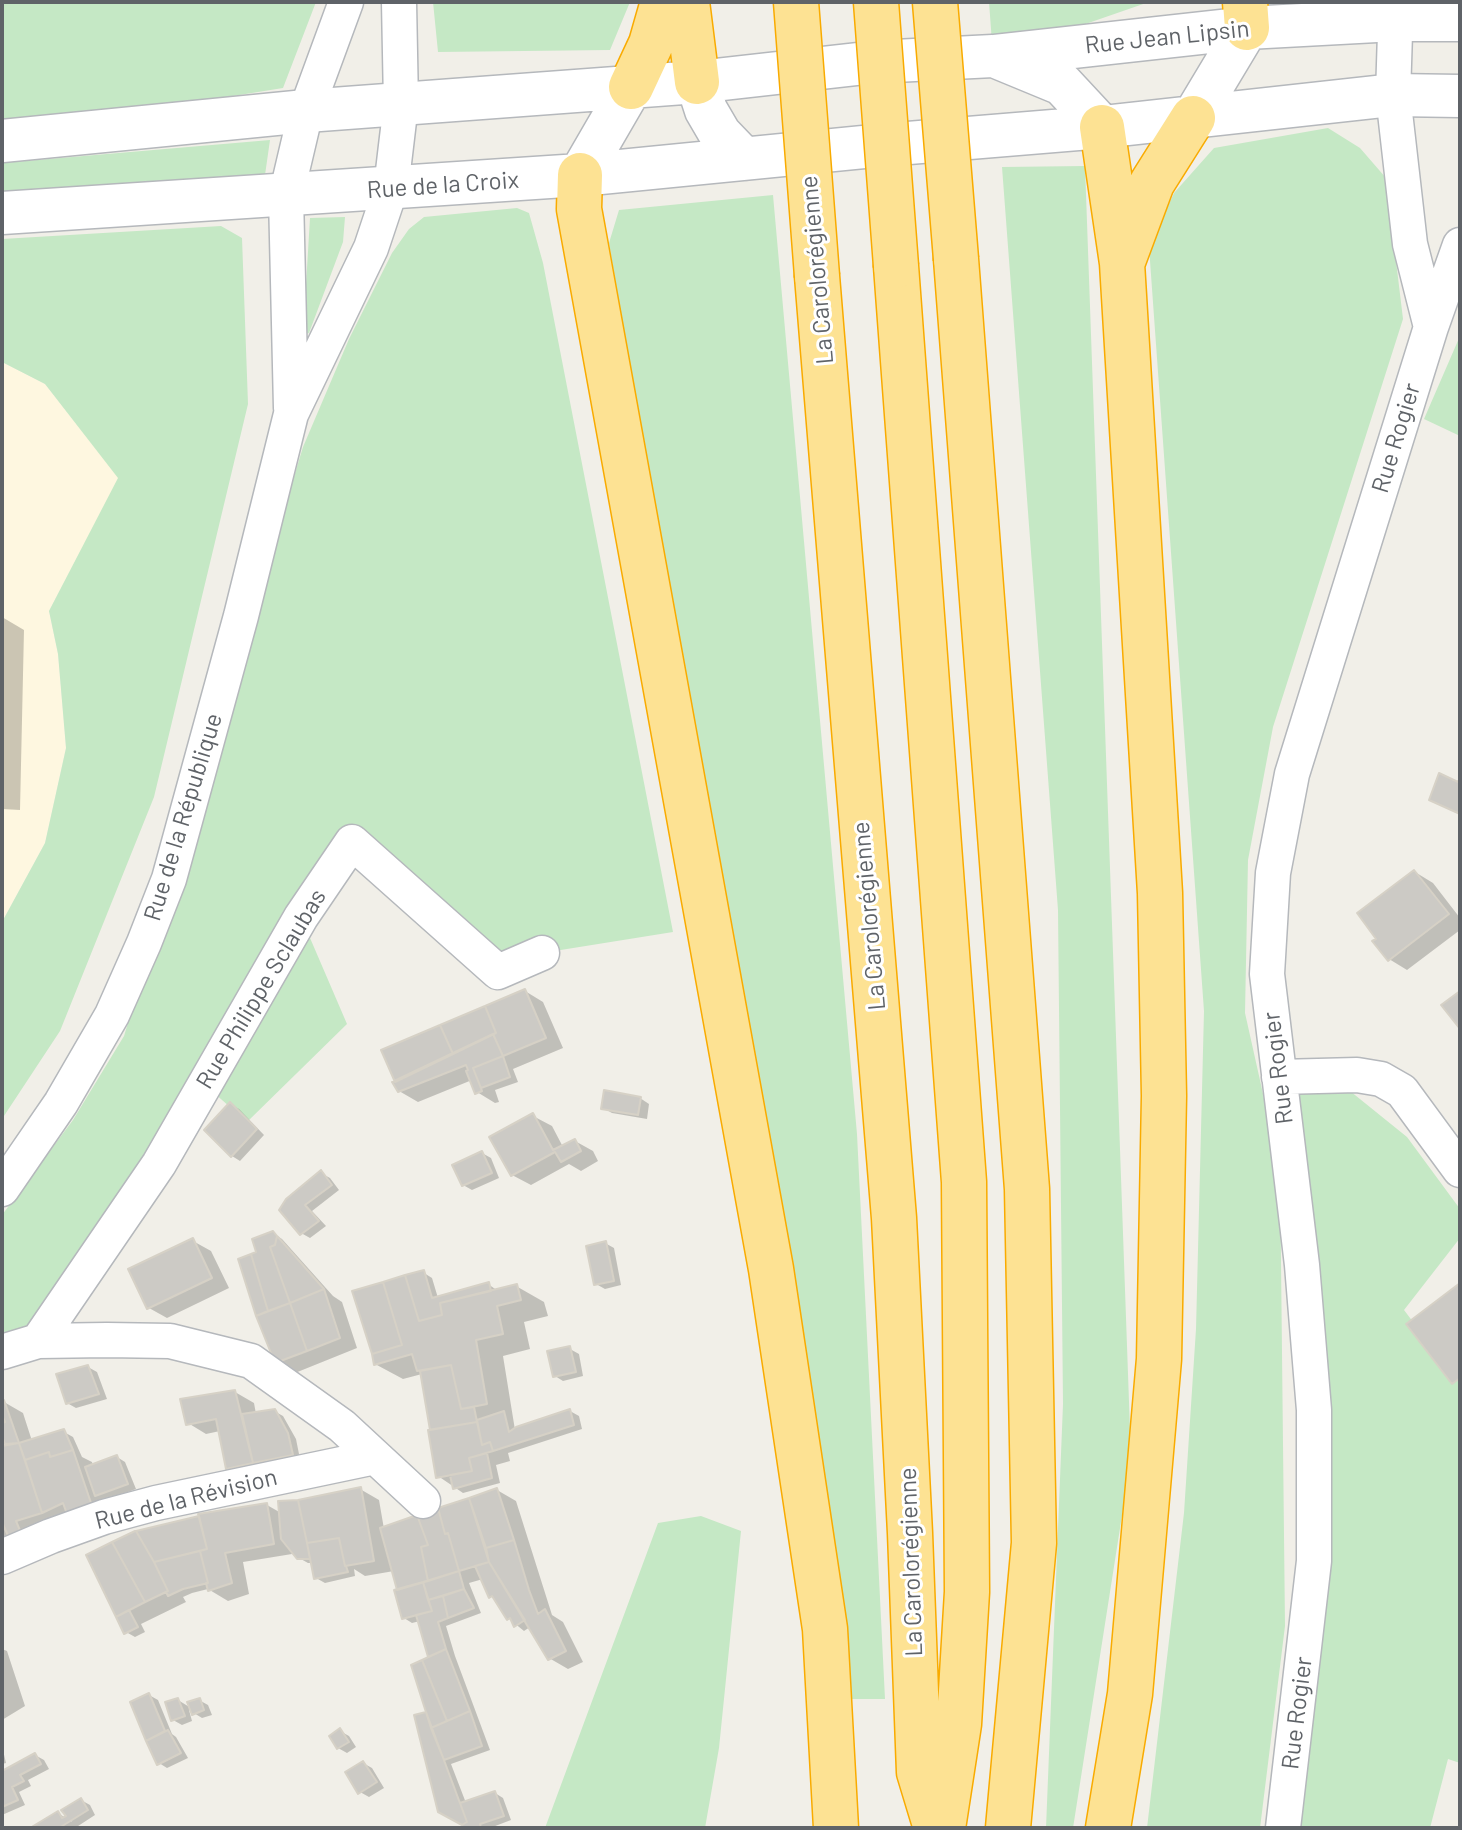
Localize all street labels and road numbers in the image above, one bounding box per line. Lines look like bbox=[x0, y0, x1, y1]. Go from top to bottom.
street label: Rue Jean Lipsin bbox=[1083, 14, 1251, 60]
street label: Rue de la Croix bbox=[366, 165, 520, 205]
street label: La Carolorégienne bbox=[794, 174, 840, 366]
street label: Rue Rogier bbox=[1366, 380, 1426, 496]
street label: Rue de la République bbox=[138, 710, 228, 924]
street label: La Carolorégienne bbox=[846, 820, 892, 1012]
street label: Rue Philippe Sclaubas bbox=[190, 884, 332, 1094]
street label: Rue Rogier bbox=[1257, 1010, 1299, 1126]
street label: Rue de la Révision bbox=[92, 1462, 280, 1536]
street label: La Carolorégienne bbox=[893, 1467, 929, 1657]
street label: Rue Rogier bbox=[1276, 1655, 1318, 1771]

